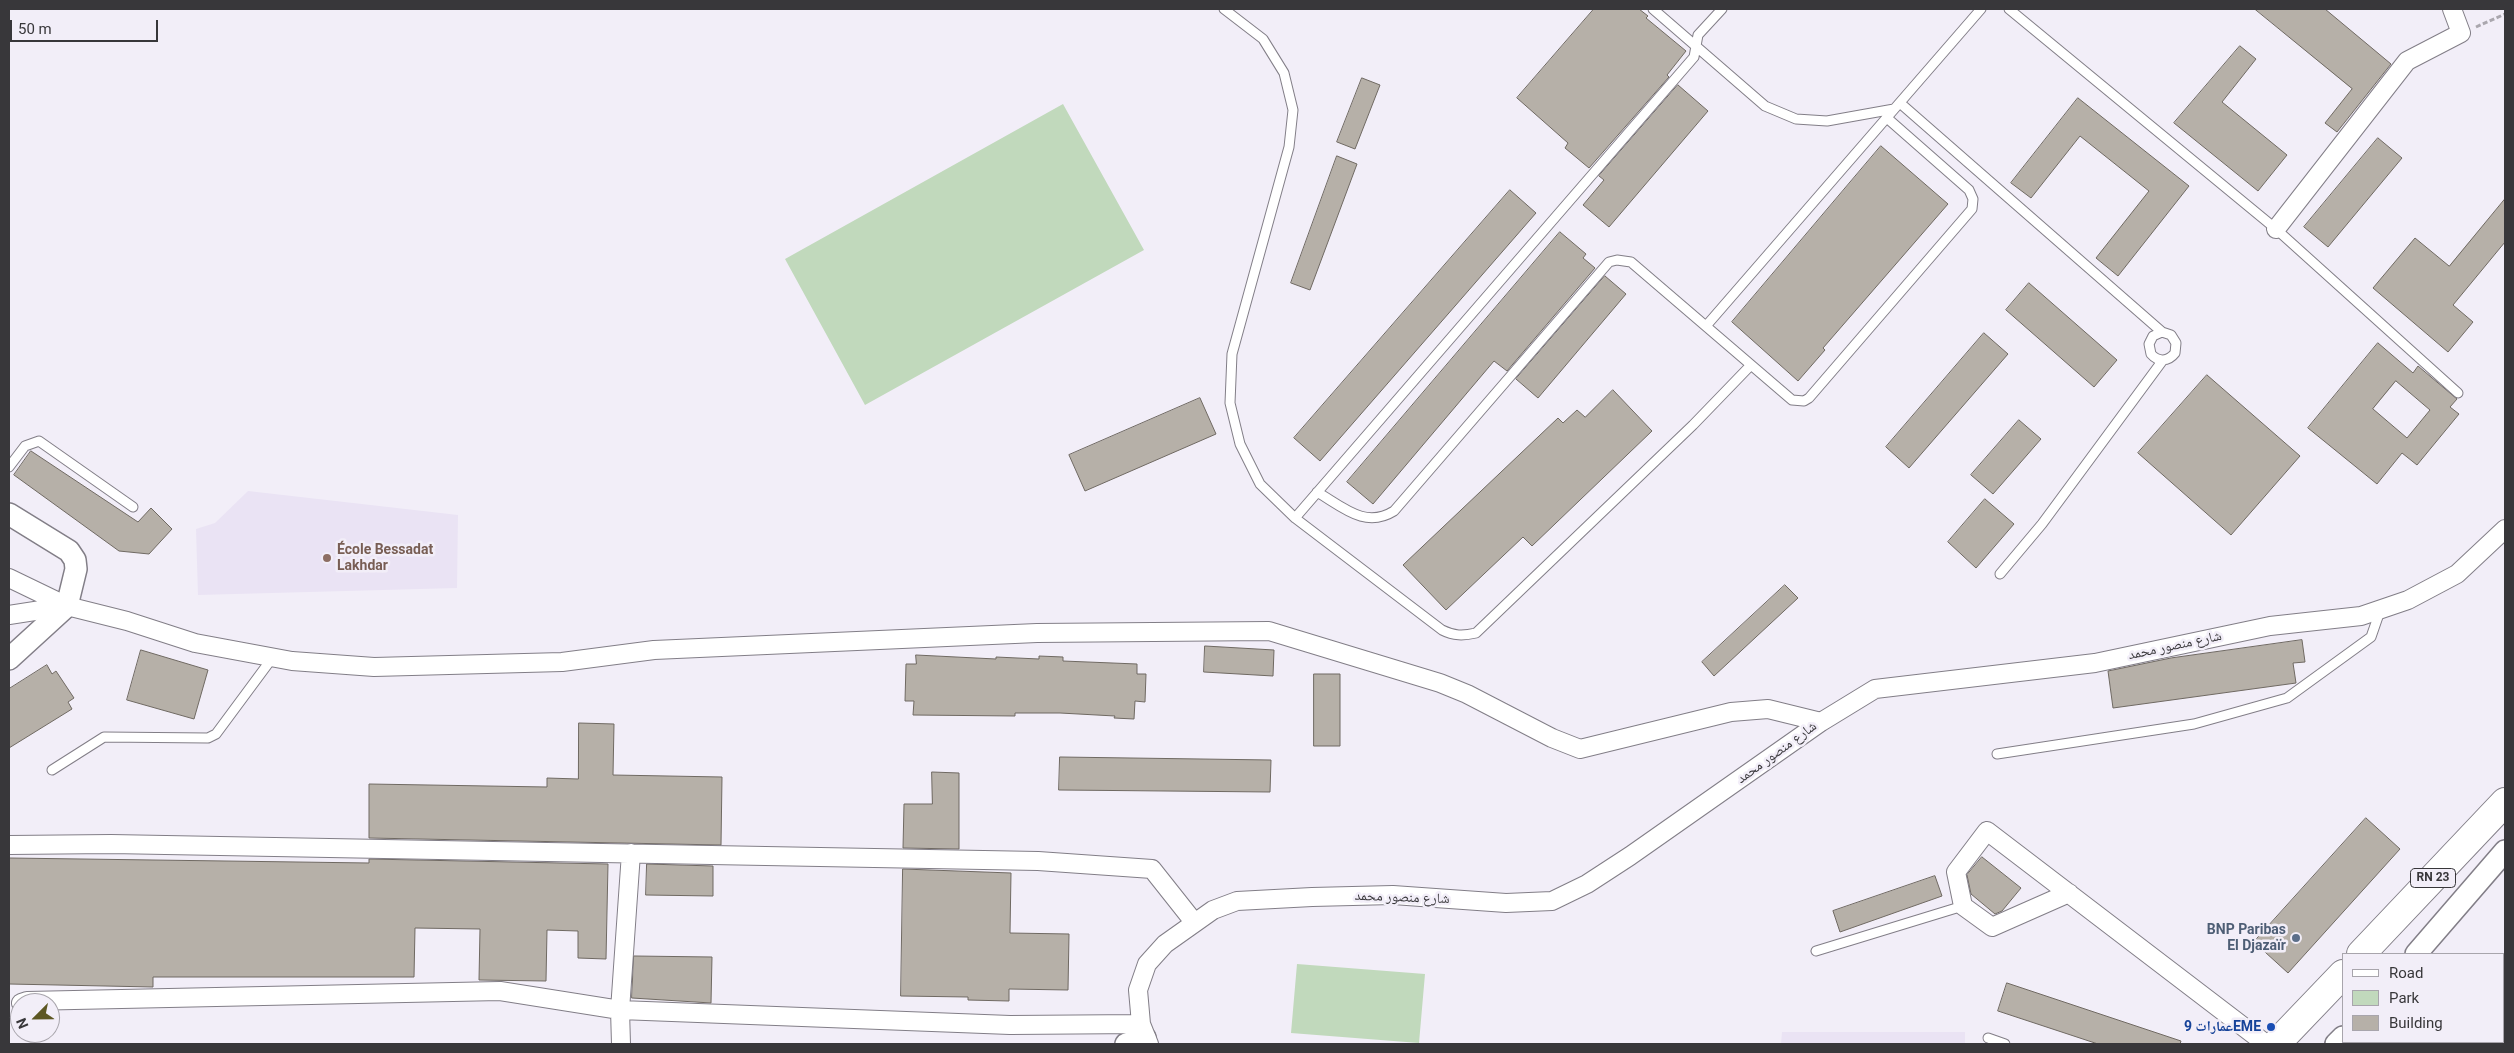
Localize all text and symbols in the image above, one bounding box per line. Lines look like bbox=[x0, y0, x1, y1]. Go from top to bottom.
scale bar bbox=[12, 10, 160, 42]
text: 50 m bbox=[18, 20, 52, 38]
place label: École Bessadat Lakhdar bbox=[337, 542, 433, 574]
marker: École Bessadat Lakhdar bbox=[321, 552, 333, 564]
street label: شارع منصور محمد bbox=[2127, 628, 2223, 664]
street label: شارع منصور محمد bbox=[1734, 718, 1820, 788]
road number: RN 23 bbox=[2410, 868, 2456, 888]
street label: شارع منصور محمد bbox=[1354, 888, 1450, 908]
place label: BNP Paribas El Djazaïr bbox=[2207, 922, 2286, 954]
marker: BNP Paribas El Djazaïr bbox=[2290, 932, 2302, 944]
legend bbox=[2342, 953, 2504, 1043]
text: Road bbox=[2389, 964, 2423, 982]
text: Park bbox=[2389, 989, 2419, 1007]
north arrow bbox=[10, 993, 60, 1043]
text: Building bbox=[2389, 1014, 2443, 1032]
text: N bbox=[13, 1016, 31, 1031]
place label: عمارات 9EME bbox=[2184, 1019, 2261, 1035]
marker: عمارات 9EME bbox=[2265, 1021, 2277, 1033]

